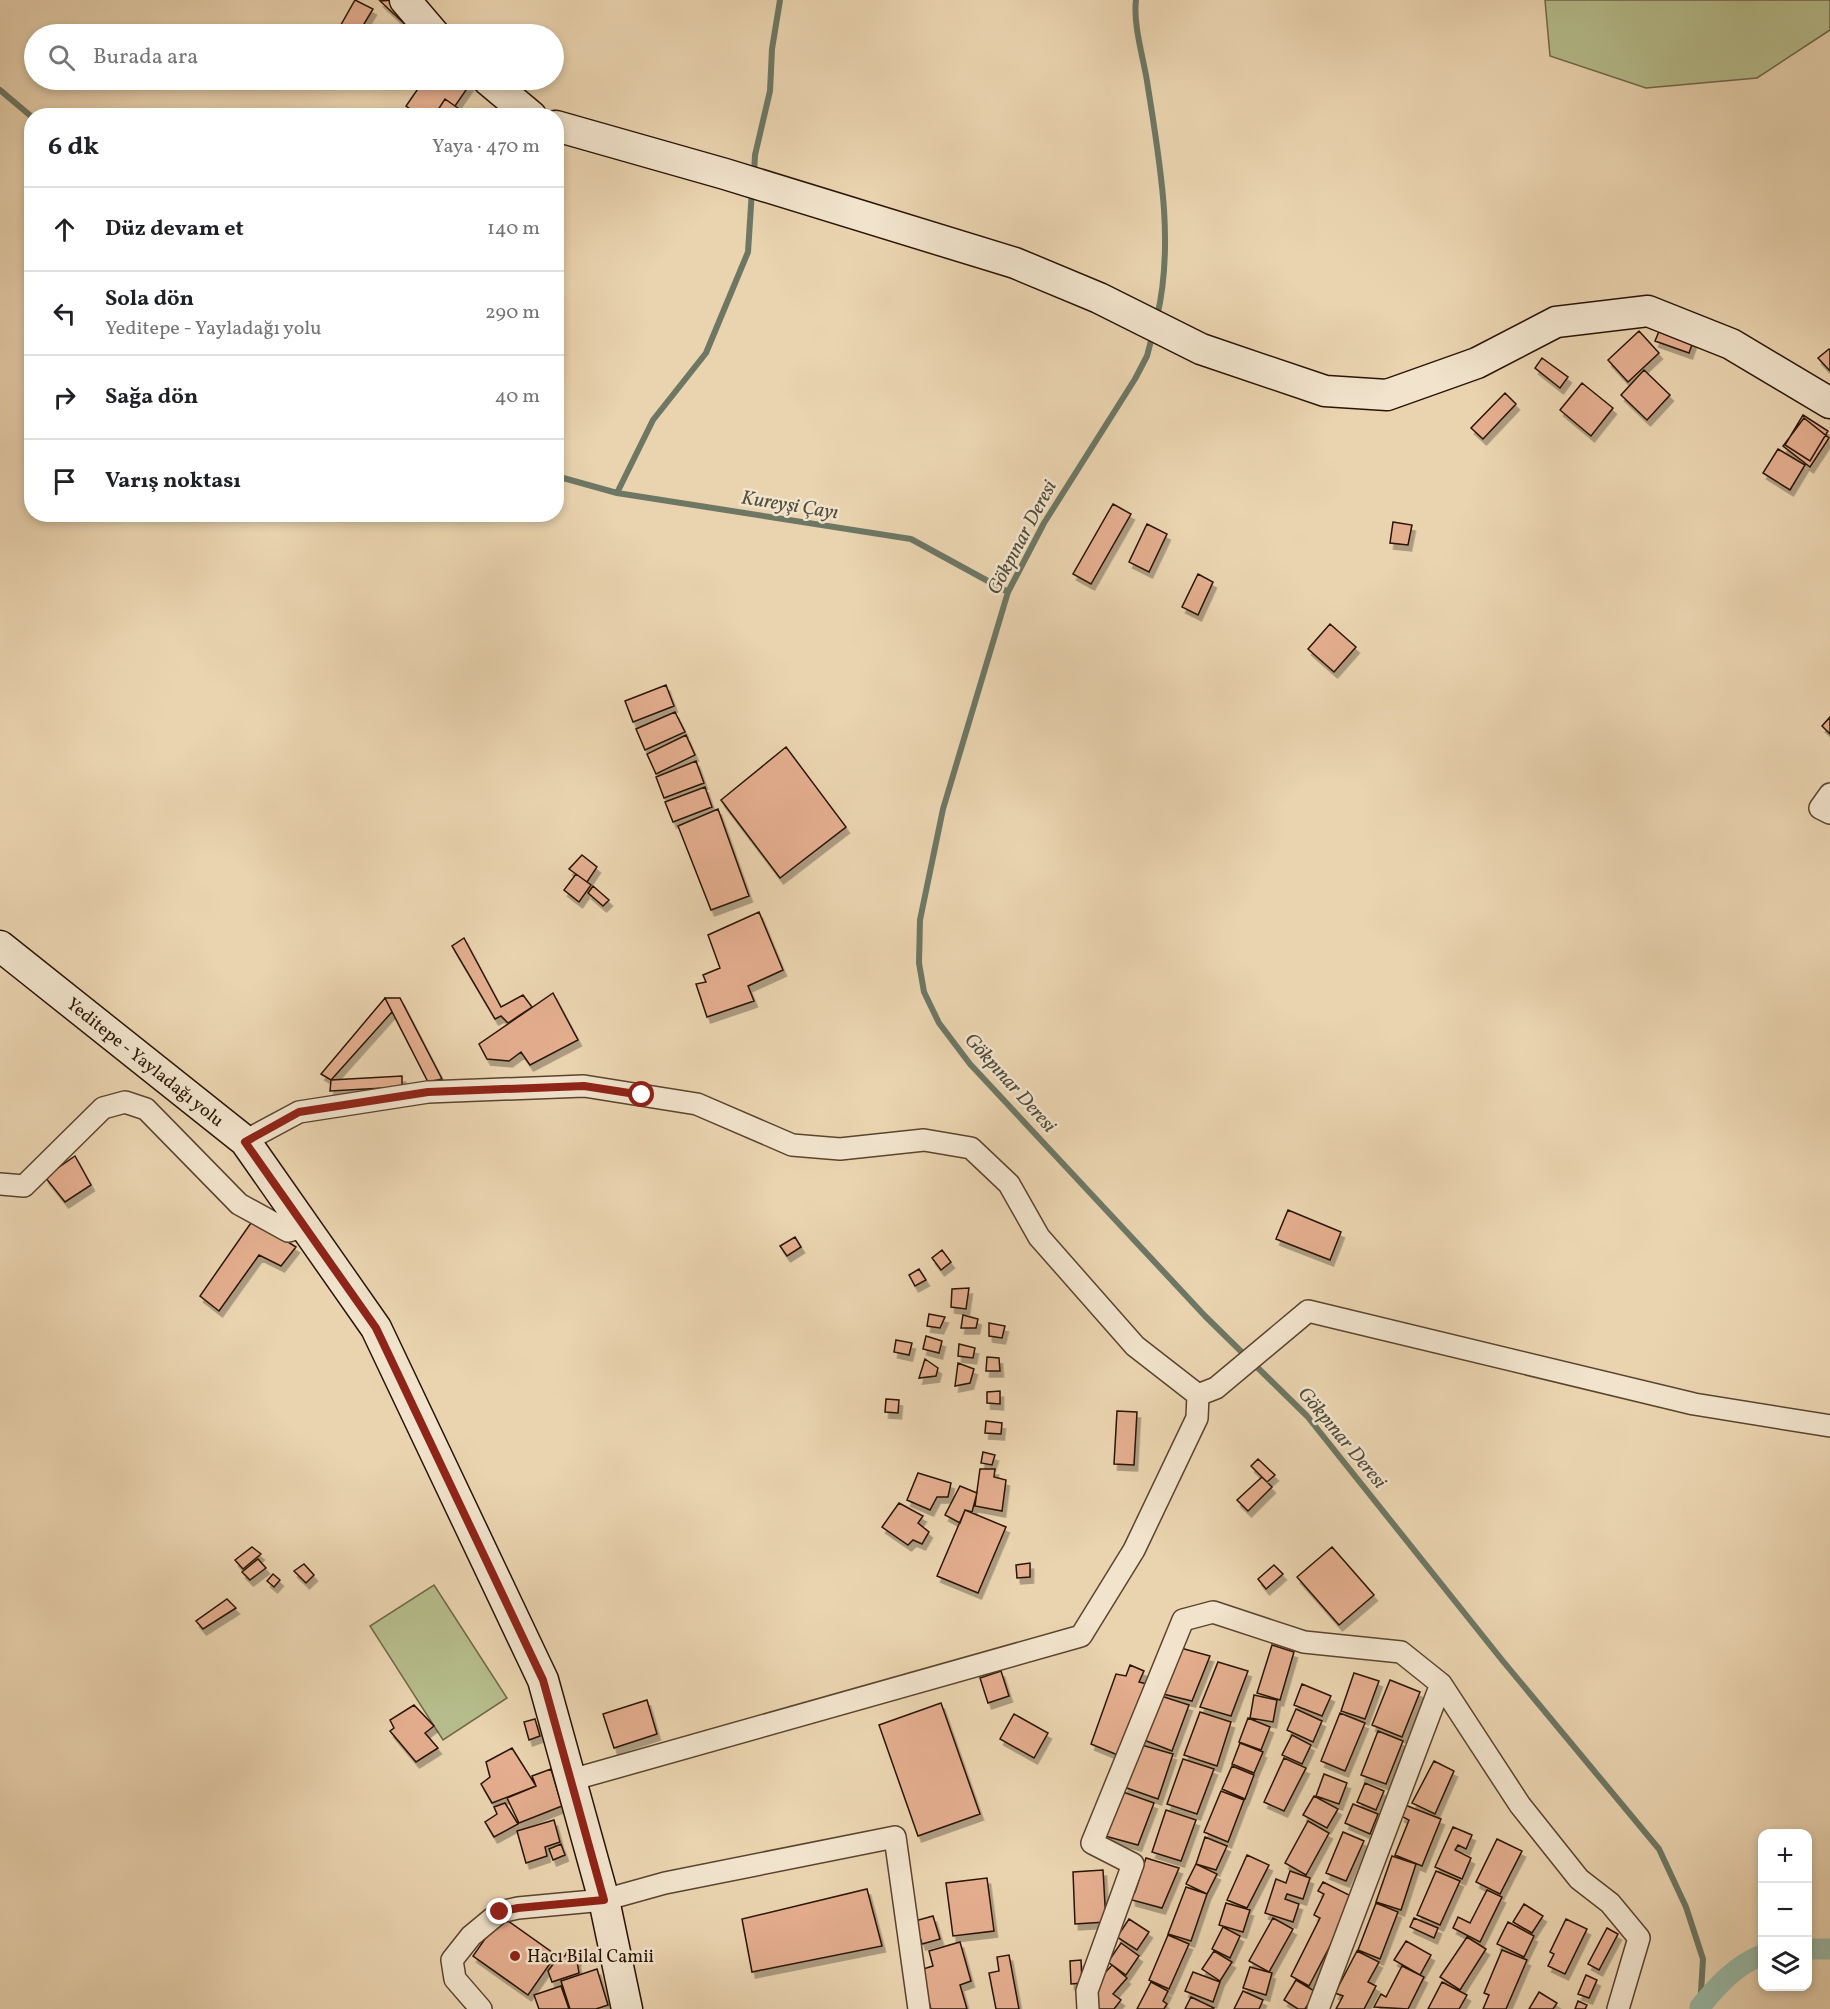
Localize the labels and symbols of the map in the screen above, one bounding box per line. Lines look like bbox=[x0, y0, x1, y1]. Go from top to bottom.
water label: Gökpınar Deresi bbox=[981, 475, 1065, 600]
water label: Kureyşi Çayı bbox=[739, 484, 840, 527]
street label: Yeditepe - Yayladağı yolu bbox=[61, 993, 229, 1133]
water label: Gökpınar Deresi bbox=[957, 1027, 1063, 1140]
route start bbox=[628, 1081, 654, 1107]
water label: Gökpınar Deresi bbox=[1290, 1381, 1393, 1496]
route end bbox=[486, 1898, 512, 1924]
place label: Hacı Bilal Camii bbox=[527, 1945, 654, 1970]
marker: Hacı Bilal Camii bbox=[508, 1949, 522, 1963]

